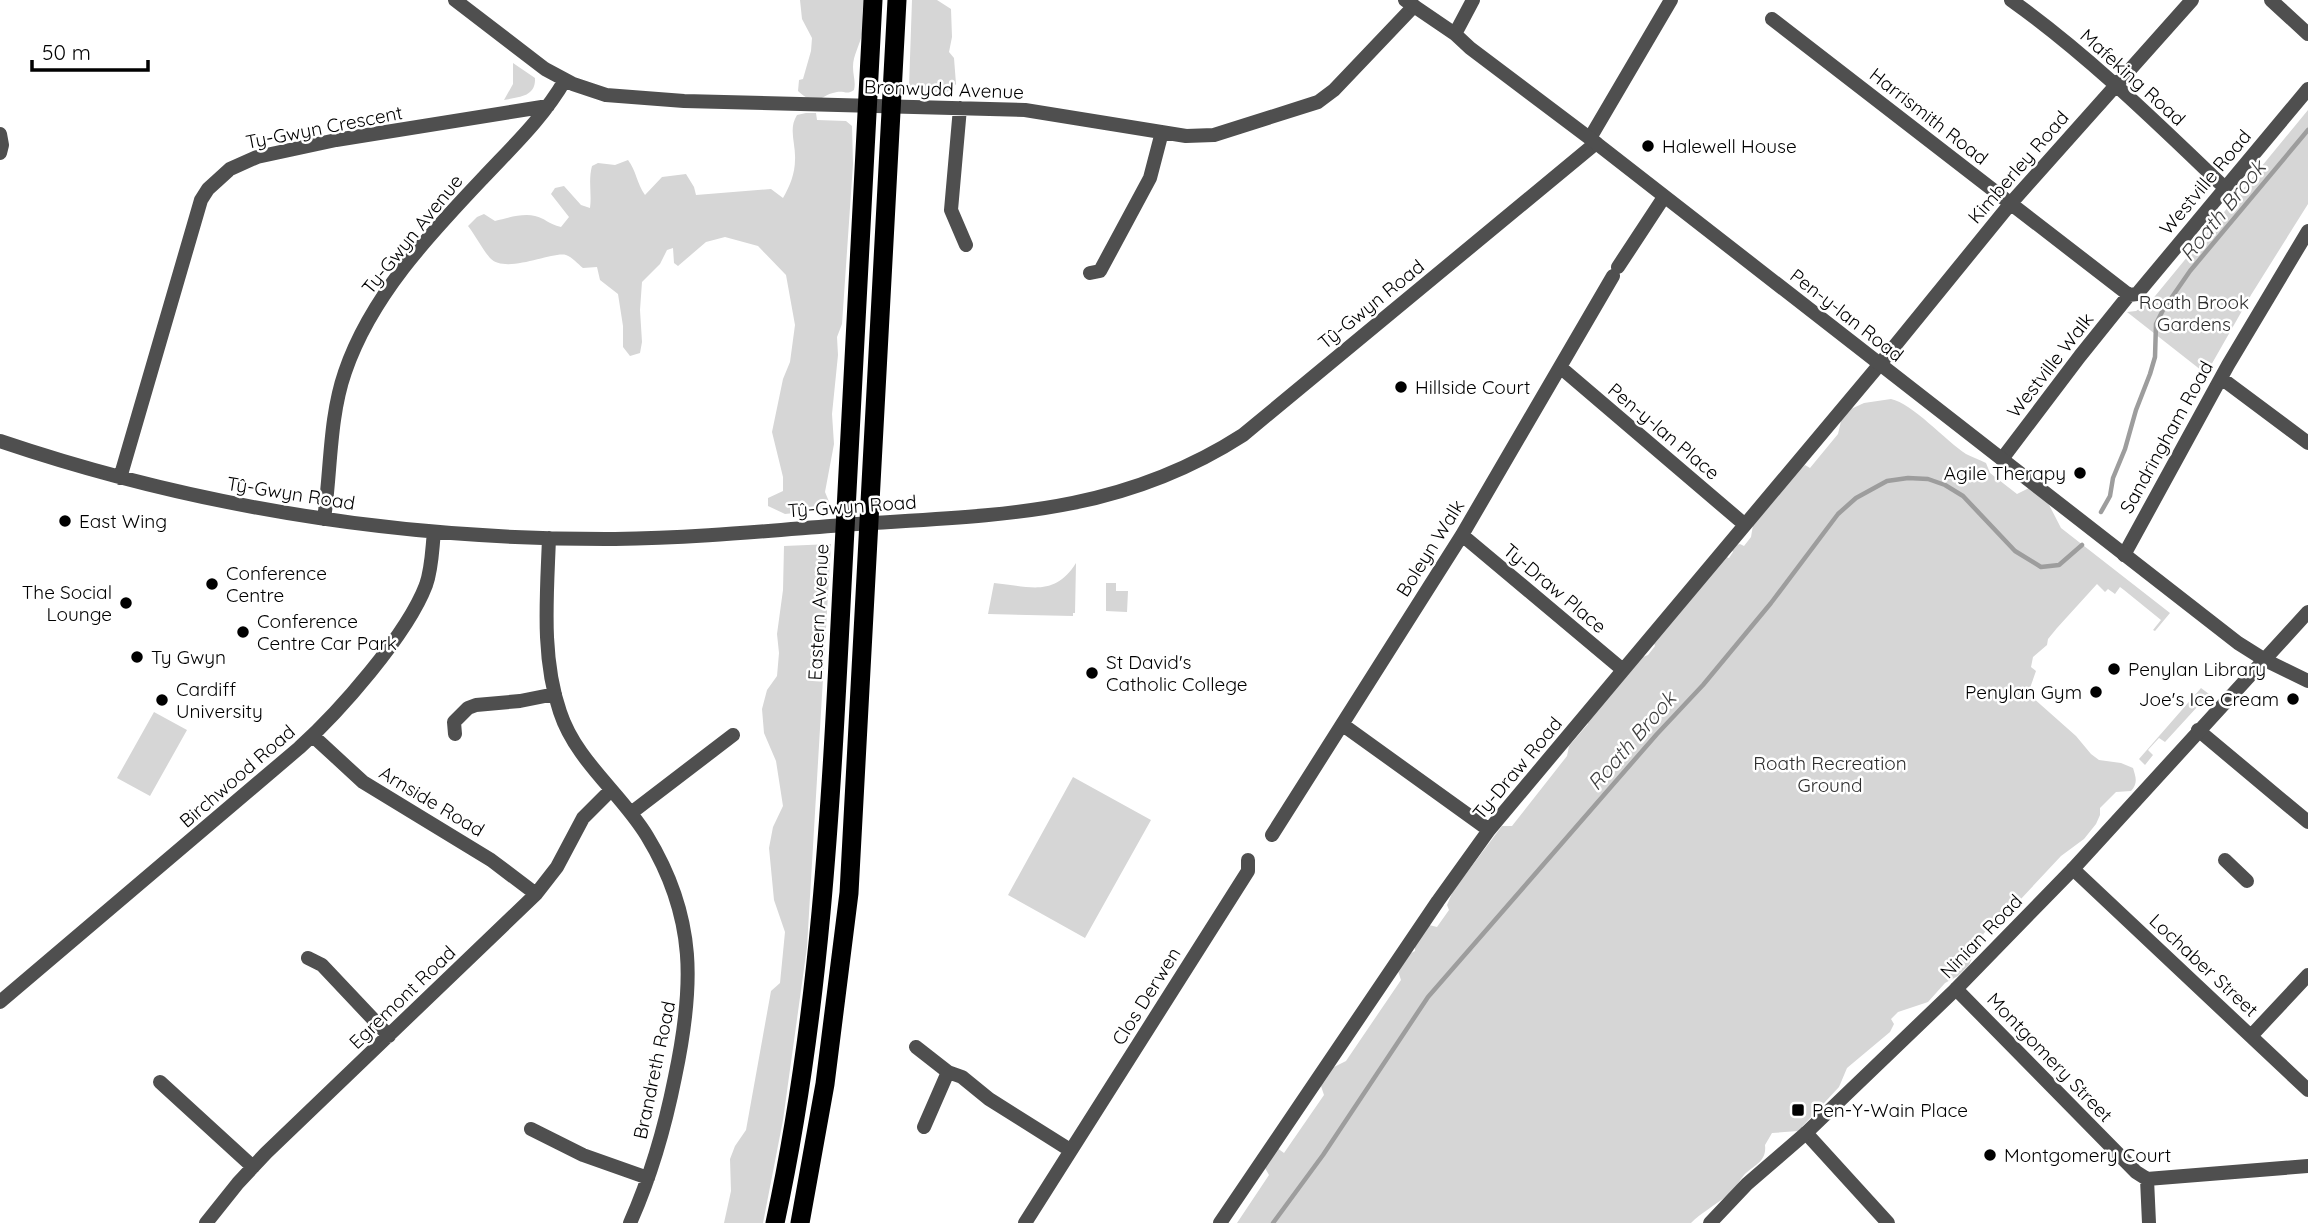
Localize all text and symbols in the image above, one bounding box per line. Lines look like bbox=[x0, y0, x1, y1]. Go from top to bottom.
street label: Mafeking Road bbox=[2075, 23, 2191, 131]
scale bar bbox=[32, 28, 147, 72]
text: 50 m bbox=[42, 39, 91, 65]
street label: Harrismith Road bbox=[1865, 62, 1993, 170]
street label: Bronwydd Avenue bbox=[864, 74, 1024, 104]
street label: Ty-Gwyn Crescent bbox=[244, 100, 404, 154]
street label: Kimberley Road bbox=[1962, 106, 2074, 228]
street label: Westville Road bbox=[2154, 125, 2256, 239]
place label: Halewell House bbox=[1662, 134, 1797, 158]
marker: Halewell House bbox=[1640, 138, 1656, 154]
water label: Roath Brook bbox=[2174, 153, 2272, 266]
street label: Ty-Gwyn Avenue bbox=[356, 169, 468, 299]
street label: Tŷ-Gwyn Road bbox=[1313, 254, 1429, 354]
street label: Pen-y-lan Road bbox=[1785, 263, 1909, 367]
park label: Roath Brook Gardens bbox=[2139, 290, 2249, 336]
street label: Westville Walk bbox=[2001, 308, 2099, 422]
street label: Sandringham Road bbox=[2114, 356, 2218, 518]
place label: Hillside Court bbox=[1415, 375, 1530, 399]
street label: Pen-y-lan Place bbox=[1603, 377, 1725, 485]
marker: Hillside Court bbox=[1393, 379, 1409, 395]
place label: Agile Therapy bbox=[1944, 461, 2066, 485]
marker: Agile Therapy bbox=[2072, 465, 2088, 481]
street label: Tŷ-Gwyn Road bbox=[225, 471, 357, 515]
street label: Tŷ-Gwyn Road bbox=[787, 490, 917, 522]
street label: Boleyn Walk bbox=[1391, 495, 1469, 601]
place label: East Wing bbox=[79, 509, 167, 533]
marker: East Wing bbox=[57, 513, 73, 529]
street label: Ty-Draw Place bbox=[1499, 538, 1611, 638]
street label: Eastern Avenue bbox=[802, 543, 834, 681]
place label: Conference Centre bbox=[226, 561, 327, 607]
marker: Conference Centre bbox=[204, 576, 220, 592]
place label: The Social Lounge bbox=[22, 580, 112, 626]
marker: The Social Lounge bbox=[118, 595, 134, 611]
place label: Conference Centre Car Park bbox=[257, 609, 397, 655]
marker: Conference Centre Car Park bbox=[235, 624, 251, 640]
place label: Ty Gwyn bbox=[151, 645, 226, 669]
marker: Ty Gwyn bbox=[129, 649, 145, 665]
place label: St David's Catholic College bbox=[1106, 650, 1247, 696]
place label: Penylan Library bbox=[2128, 657, 2266, 681]
marker: Penylan Library bbox=[2106, 661, 2122, 677]
marker: St David's Catholic College bbox=[1084, 665, 1100, 681]
place label: Cardiff University bbox=[176, 677, 263, 723]
place label: Penylan Gym bbox=[1965, 680, 2082, 704]
water label: Roath Brook bbox=[1581, 684, 1682, 795]
marker: Penylan Gym bbox=[2088, 684, 2104, 700]
place label: Joe's Ice Cream bbox=[2139, 687, 2279, 711]
marker: Joe's Ice Cream bbox=[2285, 691, 2301, 707]
marker: Cardiff University bbox=[154, 692, 170, 708]
street label: Ty-Draw Road bbox=[1467, 712, 1567, 824]
street label: Birchwood Road bbox=[174, 719, 300, 833]
park label: Roath Recreation Ground bbox=[1753, 751, 1907, 797]
street label: Arnside Road bbox=[375, 760, 489, 842]
street label: Ninian Road bbox=[1935, 889, 2027, 983]
street label: Lochaber Street bbox=[2144, 908, 2264, 1022]
street label: Egremont Road bbox=[344, 940, 460, 1054]
street label: Clos Derwen bbox=[1106, 943, 1186, 1049]
street label: Montgomery Street bbox=[1982, 987, 2118, 1127]
street label: Brandreth Road bbox=[628, 999, 680, 1141]
place label: Pen-Y-Wain Place bbox=[1812, 1098, 1968, 1122]
marker: Pen-Y-Wain Place bbox=[1790, 1102, 1806, 1118]
place label: Montgomery Court bbox=[2004, 1143, 2171, 1167]
marker: Montgomery Court bbox=[1982, 1147, 1998, 1163]

